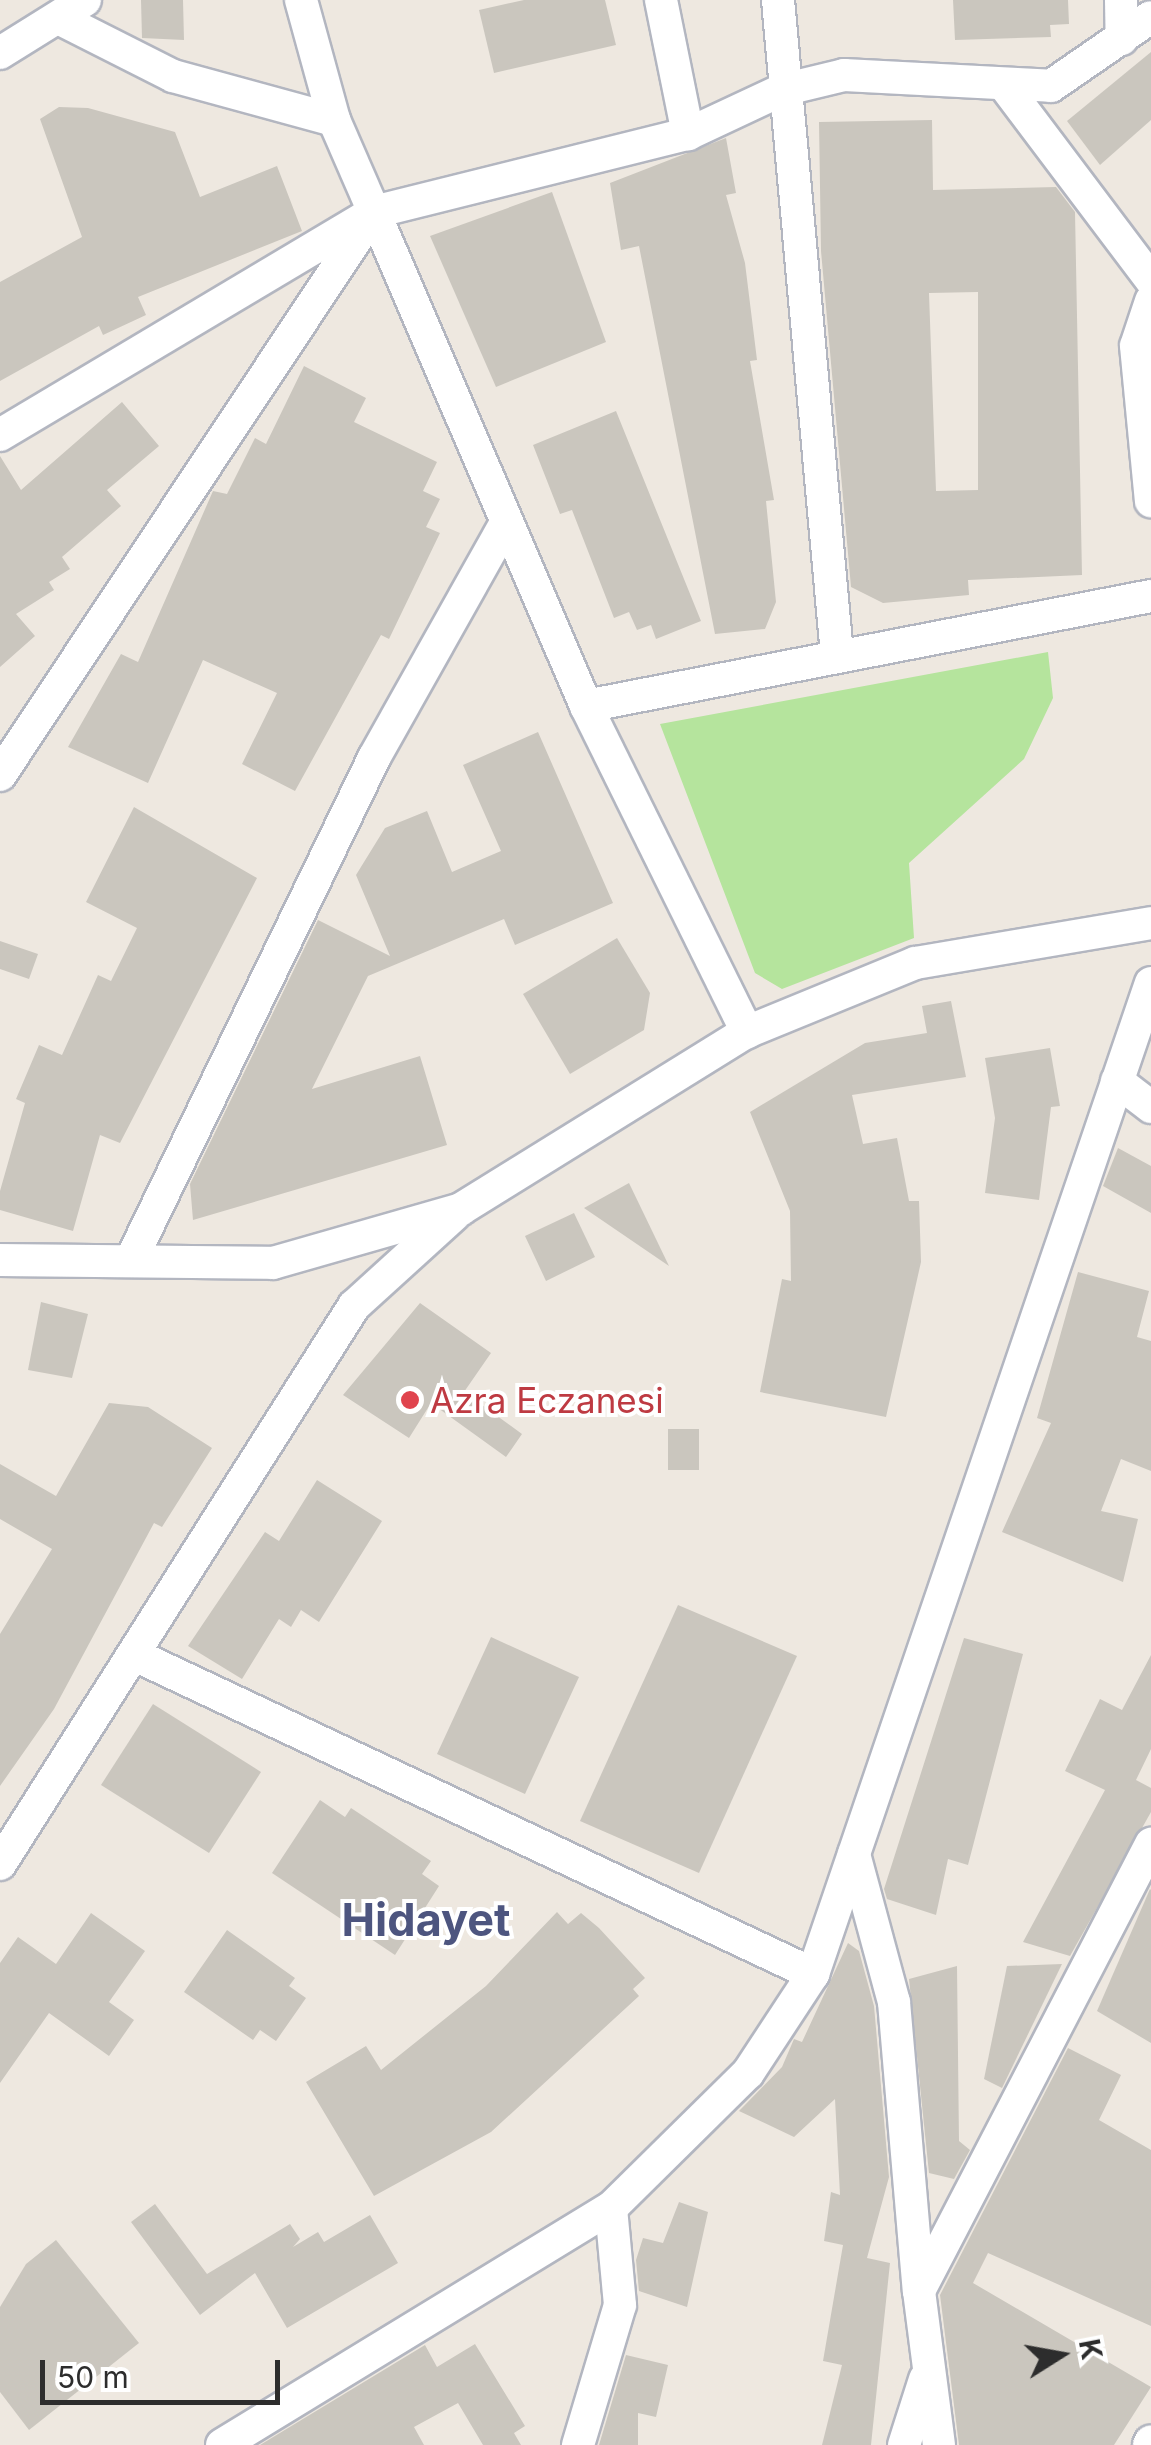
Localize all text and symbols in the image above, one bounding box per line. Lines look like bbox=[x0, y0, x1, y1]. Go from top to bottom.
place label: Azra Eczanesi bbox=[430, 1379, 664, 1421]
marker: Azra Eczanesi bbox=[399, 1389, 421, 1411]
district label: Hidayet bbox=[341, 1893, 511, 1947]
north arrow bbox=[1011, 2305, 1111, 2405]
text: K bbox=[1072, 2336, 1109, 2362]
scale bar bbox=[45, 2340, 285, 2402]
text: 50 m bbox=[57, 2359, 129, 2395]

